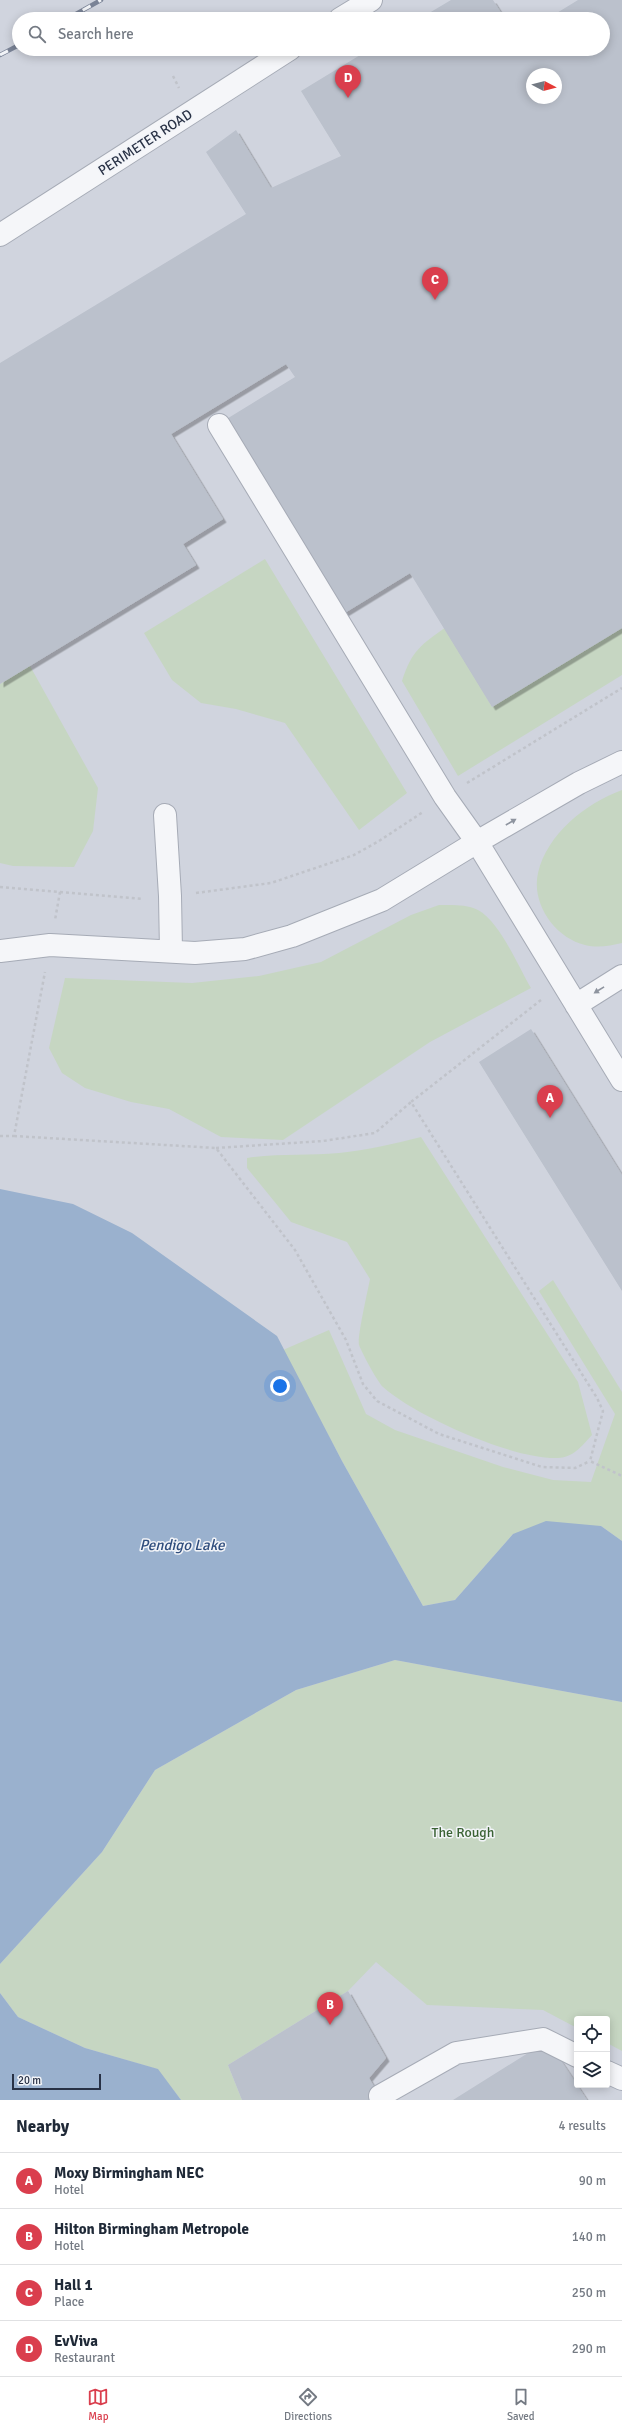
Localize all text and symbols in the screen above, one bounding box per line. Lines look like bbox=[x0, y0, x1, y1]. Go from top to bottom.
search box bbox=[12, 12, 610, 56]
icon: search bbox=[26, 23, 48, 45]
text: Search here bbox=[58, 25, 134, 43]
pin: D bbox=[335, 65, 361, 98]
north arrow bbox=[526, 68, 562, 104]
street label: PERIMETER ROAD bbox=[95, 106, 196, 179]
pin: C bbox=[422, 267, 448, 300]
one-way arrow bbox=[505, 819, 517, 826]
one-way arrow bbox=[593, 987, 605, 994]
pin: A bbox=[537, 1085, 563, 1118]
your location bbox=[270, 1376, 290, 1396]
water label: Pendigo Lake bbox=[140, 1536, 226, 1554]
park label: The Rough bbox=[432, 1824, 494, 1841]
pin: B bbox=[317, 1992, 343, 2025]
map controls bbox=[574, 2016, 610, 2088]
button: locate bbox=[574, 2016, 610, 2052]
button: layers bbox=[574, 2052, 610, 2088]
scale bar bbox=[12, 2072, 101, 2091]
text: 20 m bbox=[18, 2074, 41, 2087]
text: Nearby bbox=[16, 2116, 69, 2137]
text: 4 results bbox=[558, 2118, 606, 2134]
text: Moxy Birmingham NEC bbox=[54, 2164, 204, 2182]
text: A bbox=[25, 2173, 33, 2189]
text: 90 m bbox=[579, 2173, 606, 2189]
text: Hotel bbox=[54, 2182, 84, 2198]
text: Hilton Birmingham Metropole bbox=[54, 2220, 249, 2238]
text: B bbox=[25, 2229, 33, 2245]
text: 140 m bbox=[572, 2229, 606, 2245]
text: Hotel bbox=[54, 2238, 84, 2254]
text: Hall 1 bbox=[54, 2276, 93, 2294]
text: C bbox=[25, 2285, 33, 2301]
text: 250 m bbox=[572, 2285, 606, 2301]
text: Place bbox=[54, 2294, 84, 2310]
text: EvViva bbox=[54, 2332, 98, 2350]
text: D bbox=[25, 2341, 33, 2357]
text: 290 m bbox=[572, 2341, 606, 2357]
text: Restaurant bbox=[54, 2350, 115, 2366]
tab: Map bbox=[87, 2386, 109, 2423]
tab: Directions bbox=[284, 2386, 332, 2423]
tab: Saved bbox=[507, 2386, 535, 2423]

